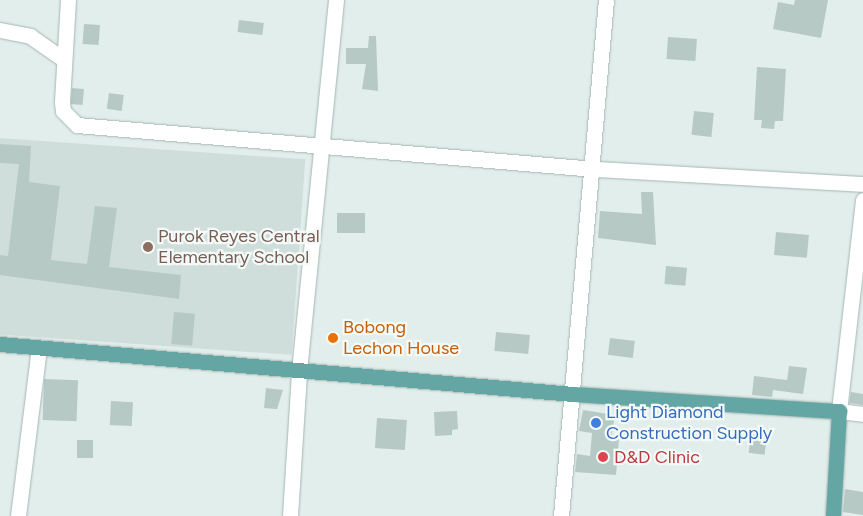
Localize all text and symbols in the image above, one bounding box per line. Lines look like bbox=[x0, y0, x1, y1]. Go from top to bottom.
place label: Purok Reyes Central Elementary School bbox=[158, 226, 320, 268]
marker: Purok Reyes Central Elementary School bbox=[142, 241, 154, 253]
place label: Bobong Lechon House bbox=[343, 317, 459, 359]
marker: Bobong Lechon House bbox=[327, 332, 339, 344]
place label: Light Diamond Construction Supply bbox=[606, 402, 772, 444]
marker: Light Diamond Construction Supply bbox=[590, 417, 602, 429]
place label: D&D Clinic bbox=[614, 446, 700, 468]
marker: D&D Clinic bbox=[596, 450, 610, 464]

